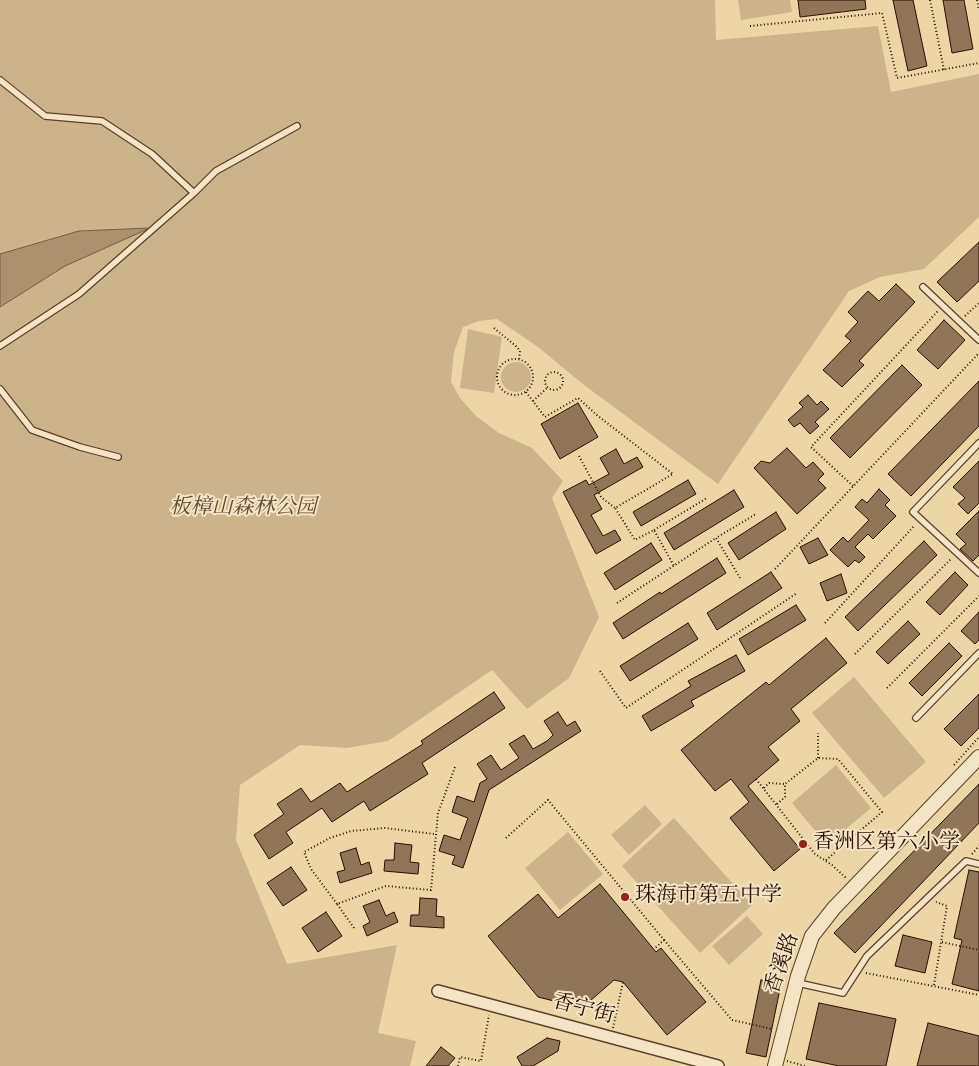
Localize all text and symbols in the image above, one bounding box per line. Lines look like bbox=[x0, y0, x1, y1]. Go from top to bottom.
park label: 板樟山森林公园 bbox=[170, 496, 316, 522]
place label: 香洲区第六小学 bbox=[813, 831, 960, 857]
marker: 香洲区第六小学 bbox=[797, 838, 809, 850]
place label: 珠海市第五中学 bbox=[635, 884, 782, 910]
marker: 珠海市第五中学 bbox=[619, 891, 631, 903]
street label: 香溪路 bbox=[762, 930, 806, 998]
street label: 香宁街 bbox=[549, 991, 617, 1031]

